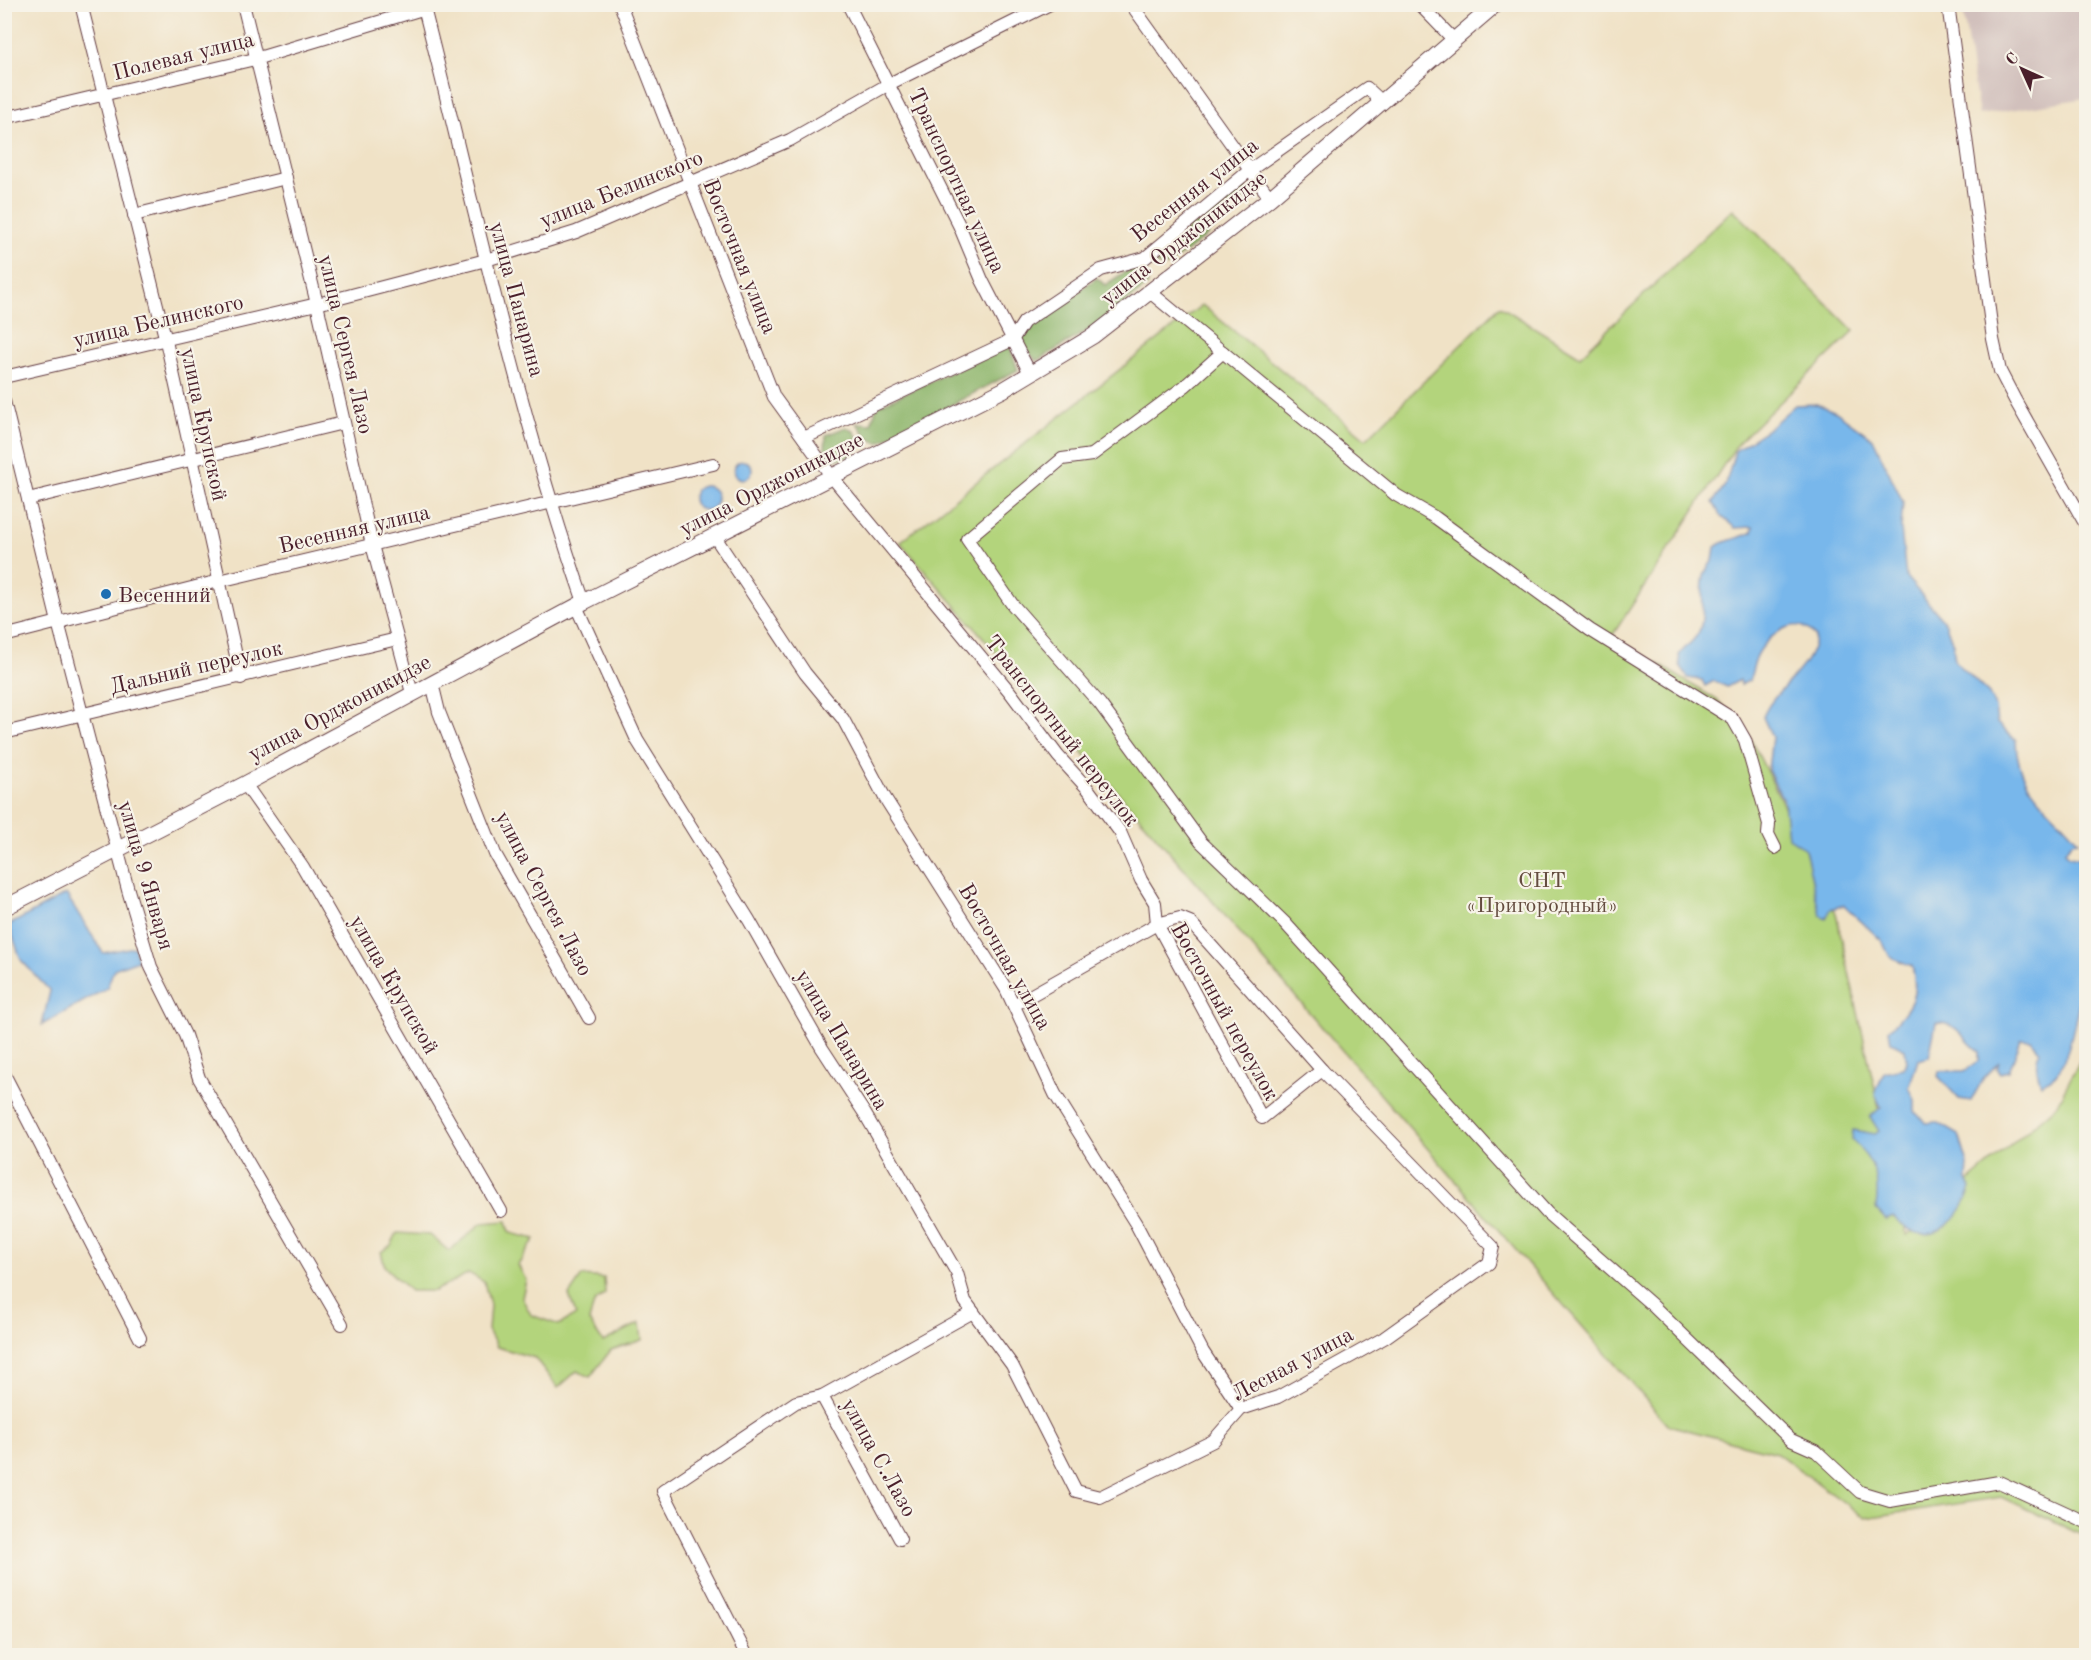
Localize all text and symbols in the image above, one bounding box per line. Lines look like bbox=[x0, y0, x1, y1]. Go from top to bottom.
street label: Полевая улица bbox=[111, 29, 257, 85]
north arrow bbox=[1992, 39, 2052, 99]
text: С bbox=[2003, 50, 2022, 69]
street label: Транспортная улица bbox=[904, 85, 1009, 277]
street label: Весенняя улица bbox=[1128, 134, 1263, 247]
street label: улица Белинского bbox=[537, 147, 707, 233]
street label: улица Орджоникидзе bbox=[1097, 167, 1271, 310]
street label: Восточная улица bbox=[698, 176, 780, 337]
street label: улица Панарина bbox=[485, 220, 547, 380]
street label: улица Сергея Лазо bbox=[314, 253, 376, 436]
street label: улица Белинского bbox=[71, 292, 246, 352]
street label: улица Крупской bbox=[176, 346, 230, 503]
street label: улица Орджоникидзе bbox=[676, 429, 867, 541]
street label: Весенняя улица bbox=[277, 502, 432, 558]
place label: Весенний bbox=[118, 585, 211, 607]
marker: Весенний bbox=[99, 587, 113, 601]
street label: Транспортный переулок bbox=[980, 631, 1143, 831]
street label: Дальний переулок bbox=[108, 637, 285, 699]
street label: улица Орджоникидзе bbox=[245, 651, 435, 766]
street label: улица 9 Января bbox=[113, 798, 177, 953]
street label: улица Сергея Лазо bbox=[490, 808, 596, 980]
park label: СНТ «Пригородный» bbox=[1466, 870, 1618, 917]
street label: Восточная улица bbox=[954, 880, 1055, 1034]
street label: улица Крупской bbox=[345, 912, 442, 1058]
street label: Восточный переулок bbox=[1166, 919, 1282, 1105]
street label: улица Панарина bbox=[791, 966, 892, 1114]
street label: Лесная улица bbox=[1229, 1324, 1357, 1406]
street label: улица С.Лазо bbox=[837, 1395, 920, 1521]

